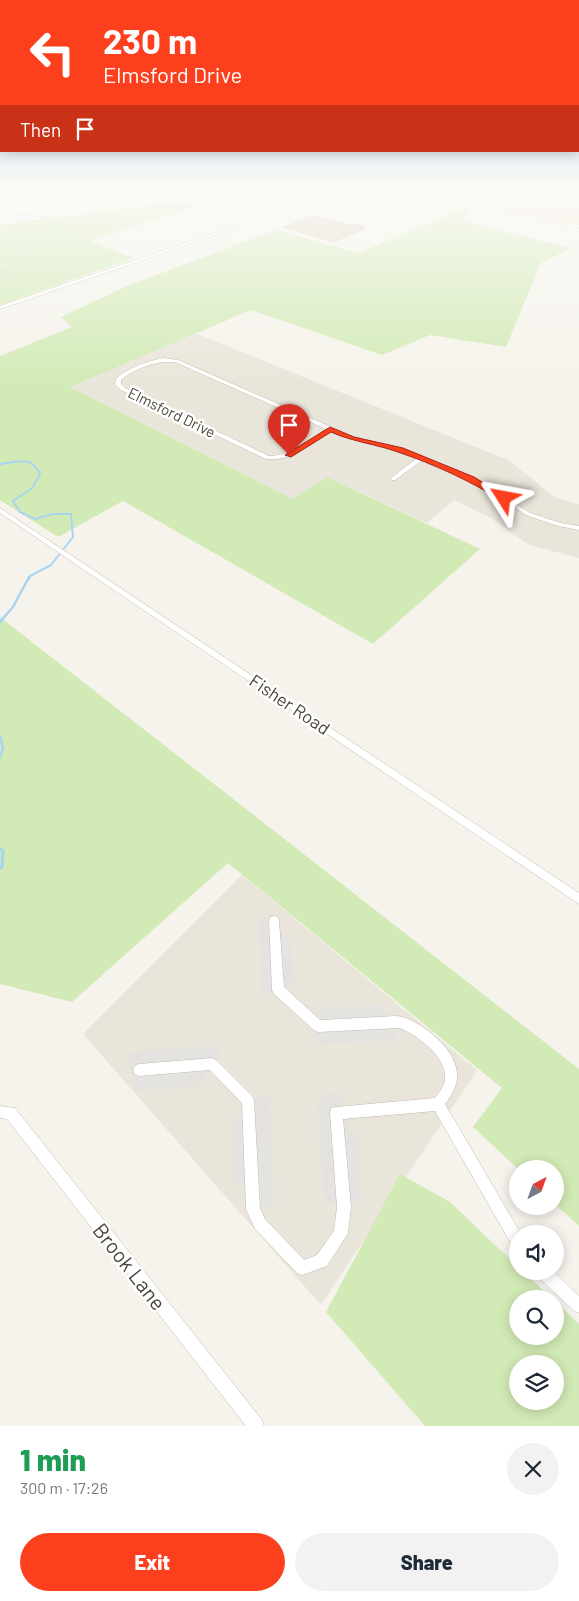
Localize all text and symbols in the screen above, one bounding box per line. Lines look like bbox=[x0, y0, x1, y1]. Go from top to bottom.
text: 230 m bbox=[103, 19, 197, 61]
icon: left bbox=[20, 20, 85, 85]
text: Elmsford Drive bbox=[103, 61, 242, 87]
icon: arrive bbox=[71, 115, 99, 143]
text: Then bbox=[20, 118, 61, 141]
street label: Elmsford Drive bbox=[125, 383, 219, 441]
pin bbox=[268, 404, 310, 455]
icon: arrive bbox=[275, 411, 303, 439]
position arrow bbox=[477, 471, 529, 523]
street label: Fisher Road bbox=[245, 669, 335, 739]
north arrow bbox=[509, 1160, 564, 1215]
map controls bbox=[509, 1160, 564, 1410]
street label: Brook Lane bbox=[88, 1218, 172, 1314]
button: sound bbox=[509, 1225, 564, 1280]
button: search bbox=[509, 1290, 564, 1345]
button: layers bbox=[509, 1355, 564, 1410]
text: 1 min bbox=[20, 1441, 86, 1477]
button: close bbox=[507, 1443, 559, 1495]
text: 300 m · 17:26 bbox=[20, 1478, 108, 1497]
button: Exit bbox=[20, 1533, 285, 1591]
button: Share bbox=[295, 1533, 559, 1591]

